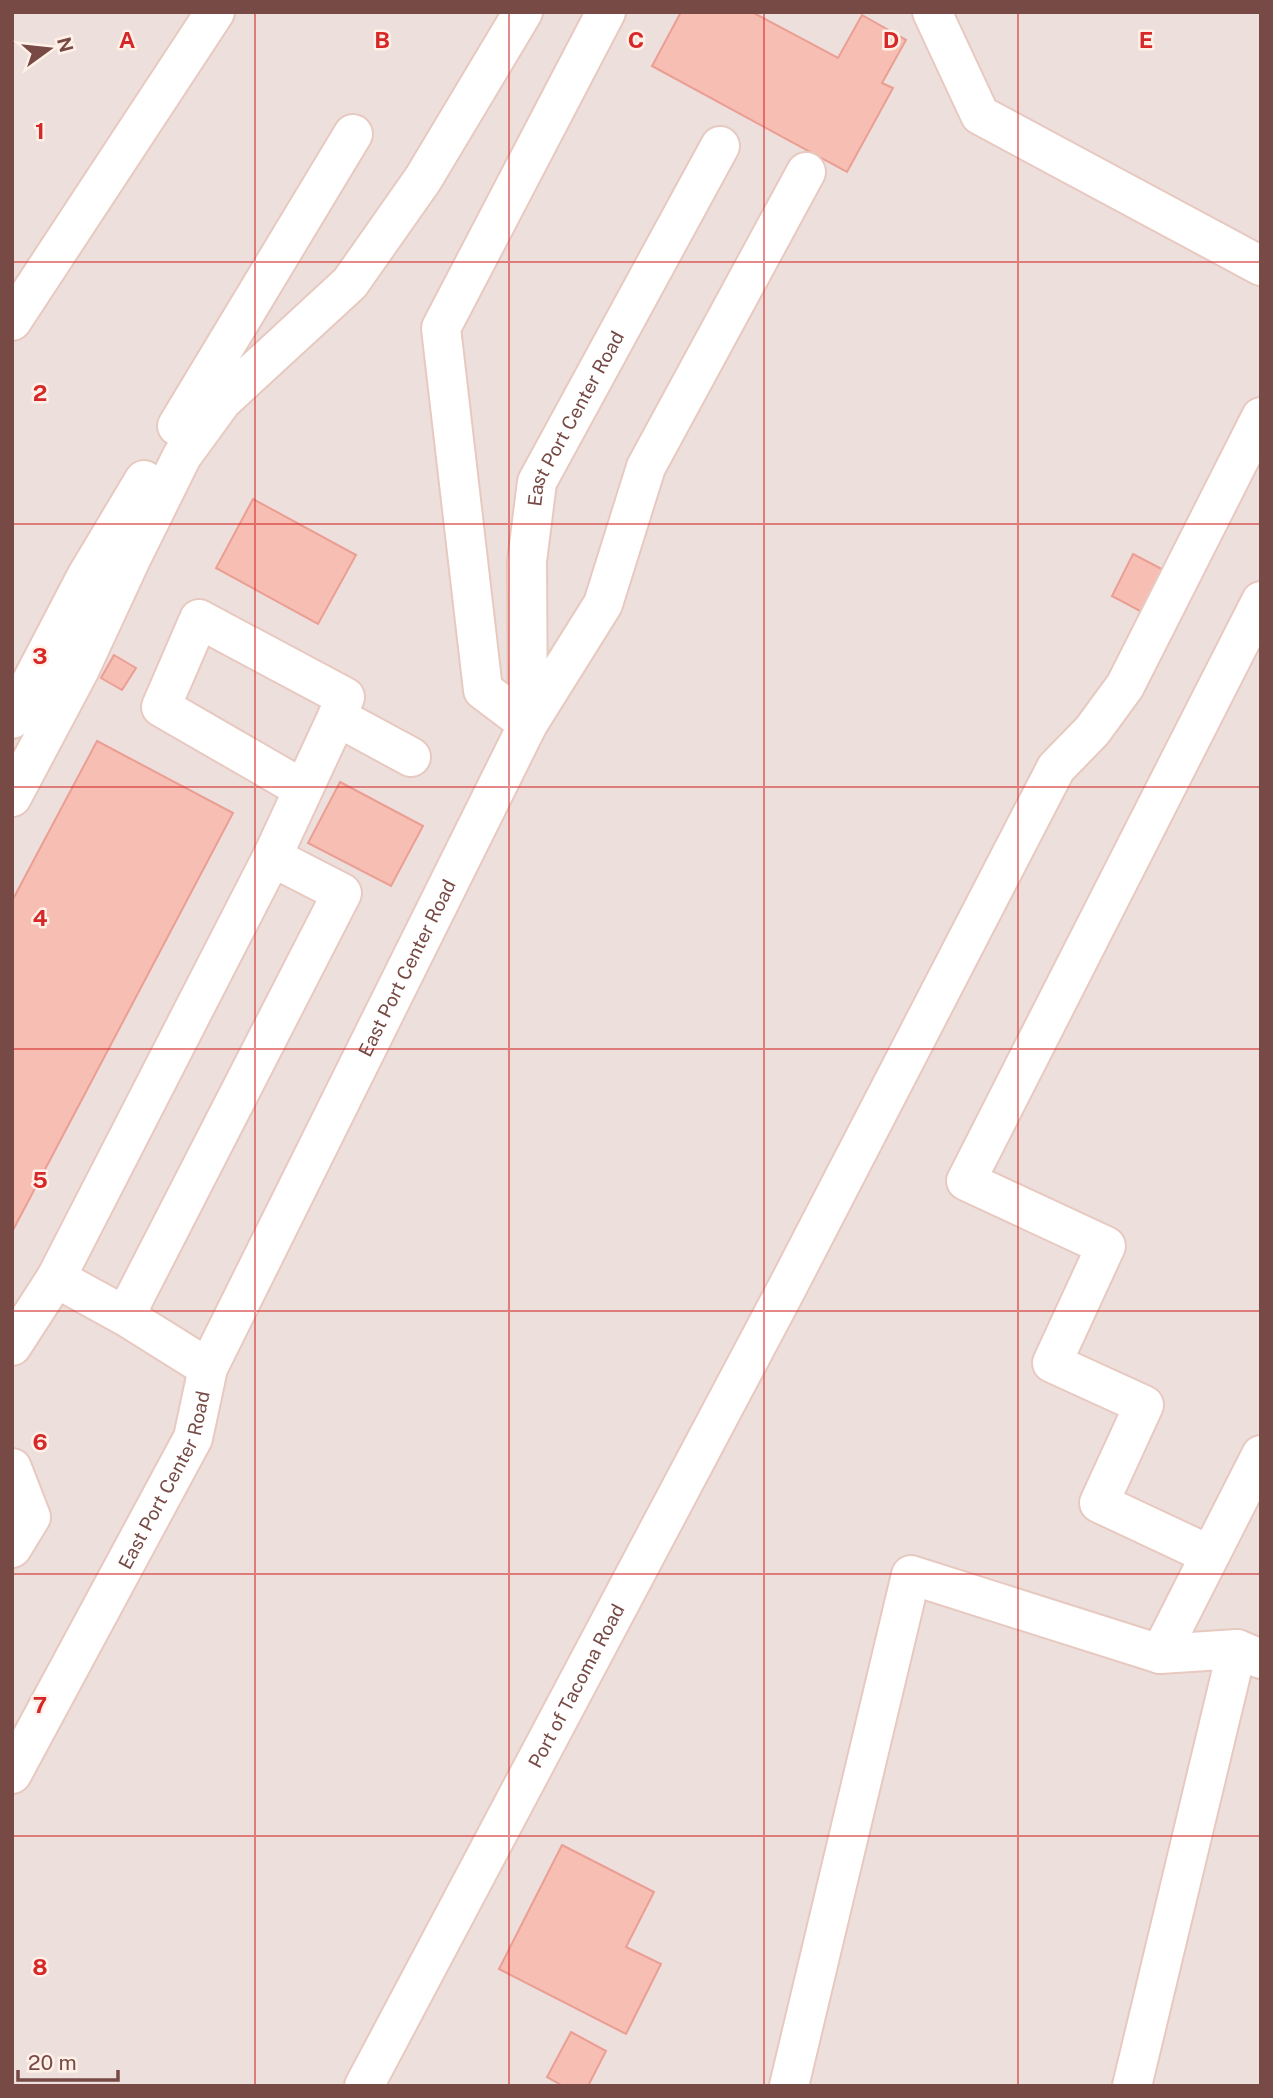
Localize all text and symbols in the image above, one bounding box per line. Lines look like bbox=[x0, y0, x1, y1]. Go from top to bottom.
north arrow bbox=[14, 14, 84, 84]
text: A bbox=[119, 26, 136, 53]
text: B bbox=[374, 26, 390, 53]
text: C bbox=[628, 26, 644, 53]
text: D bbox=[883, 26, 899, 53]
text: E bbox=[1139, 26, 1153, 53]
text: N bbox=[53, 35, 78, 55]
text: 1 bbox=[35, 117, 45, 144]
street label: East Port Center Road bbox=[523, 327, 628, 508]
text: 2 bbox=[33, 379, 47, 406]
text: 3 bbox=[32, 642, 48, 669]
street label: East Port Center Road bbox=[354, 876, 460, 1060]
text: 4 bbox=[32, 904, 48, 931]
text: 5 bbox=[32, 1166, 48, 1193]
street label: East Port Center Road bbox=[114, 1389, 214, 1573]
text: 6 bbox=[32, 1428, 48, 1455]
street label: Port of Tacoma Road bbox=[524, 1600, 629, 1771]
text: 7 bbox=[33, 1691, 47, 1718]
text: 8 bbox=[32, 1953, 48, 1980]
scale bar bbox=[18, 2038, 117, 2082]
text: 20 m bbox=[28, 2050, 77, 2075]

